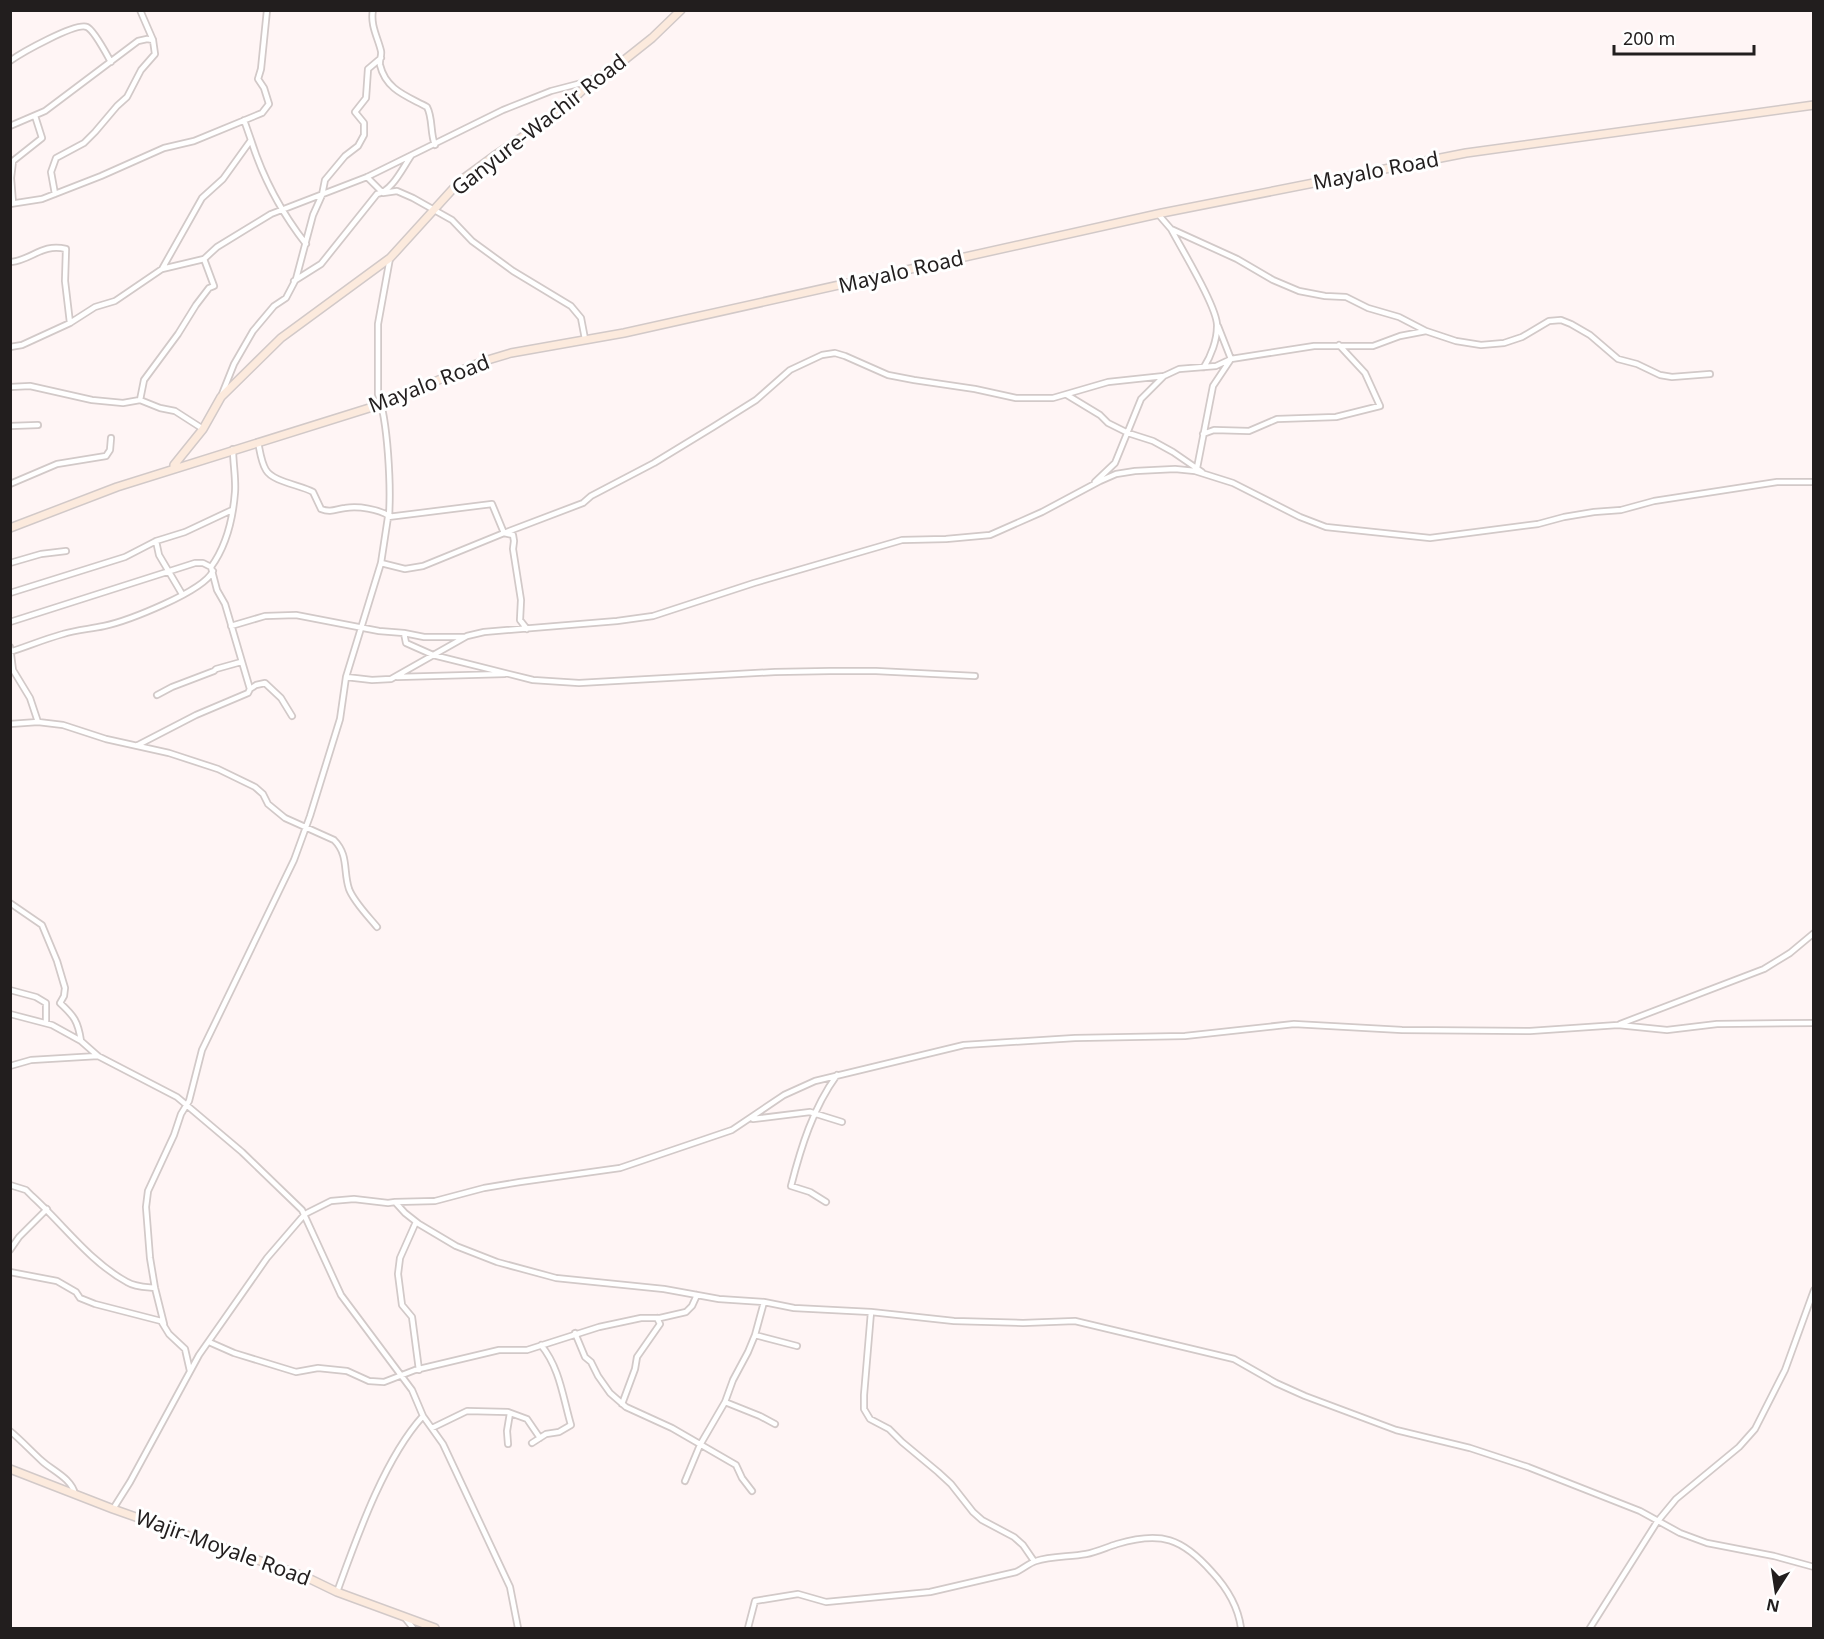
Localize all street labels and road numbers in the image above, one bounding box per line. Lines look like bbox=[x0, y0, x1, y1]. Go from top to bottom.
street label: Ganyure-Wachir Road bbox=[445, 47, 632, 201]
street label: Mayalo Road bbox=[1311, 144, 1441, 196]
street label: Mayalo Road bbox=[836, 243, 966, 299]
street label: Mayalo Road bbox=[364, 347, 493, 419]
street label: Wajir-Moyale Road bbox=[132, 1502, 315, 1592]

